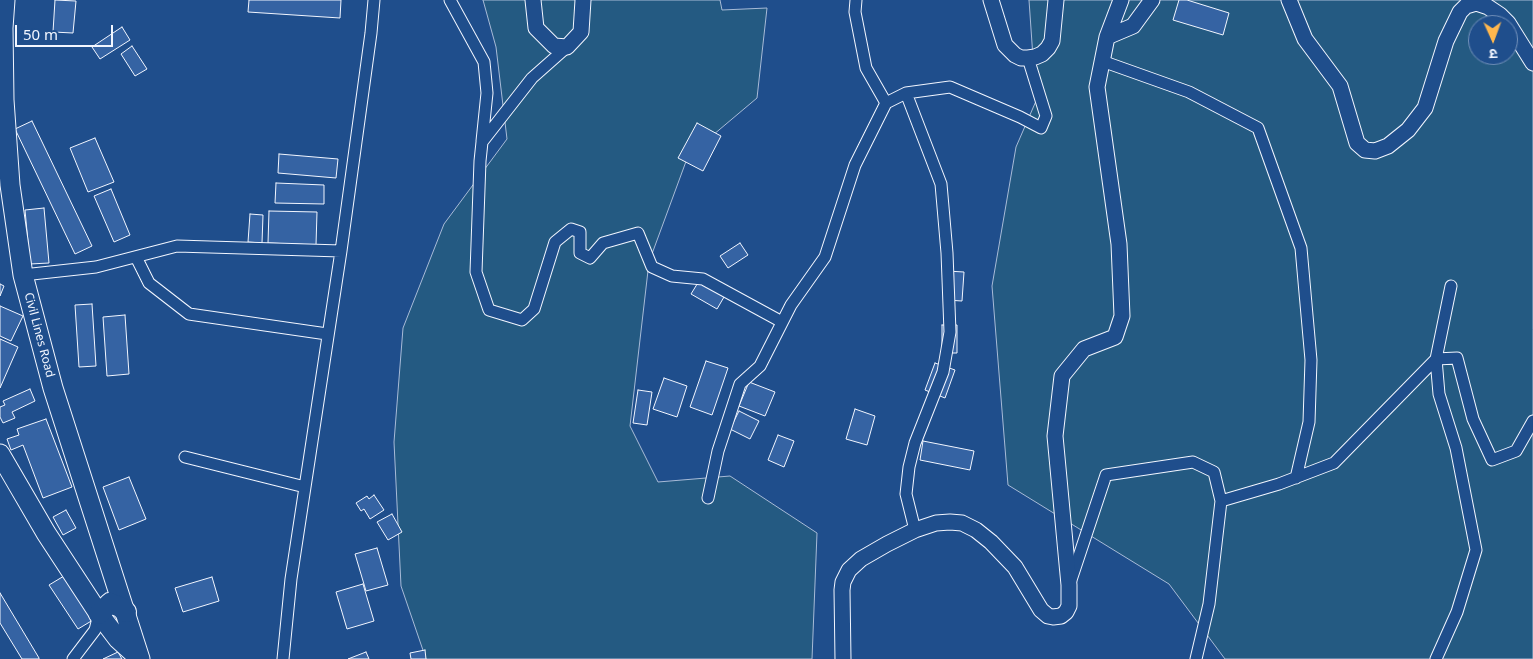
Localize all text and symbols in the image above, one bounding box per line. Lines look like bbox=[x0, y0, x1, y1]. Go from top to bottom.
scale bar bbox=[18, 15, 115, 47]
north arrow bbox=[1468, 15, 1518, 65]
text: 50 m bbox=[23, 24, 58, 44]
text: उ bbox=[1489, 45, 1498, 64]
street label: Civil Lines Road bbox=[21, 291, 57, 379]

